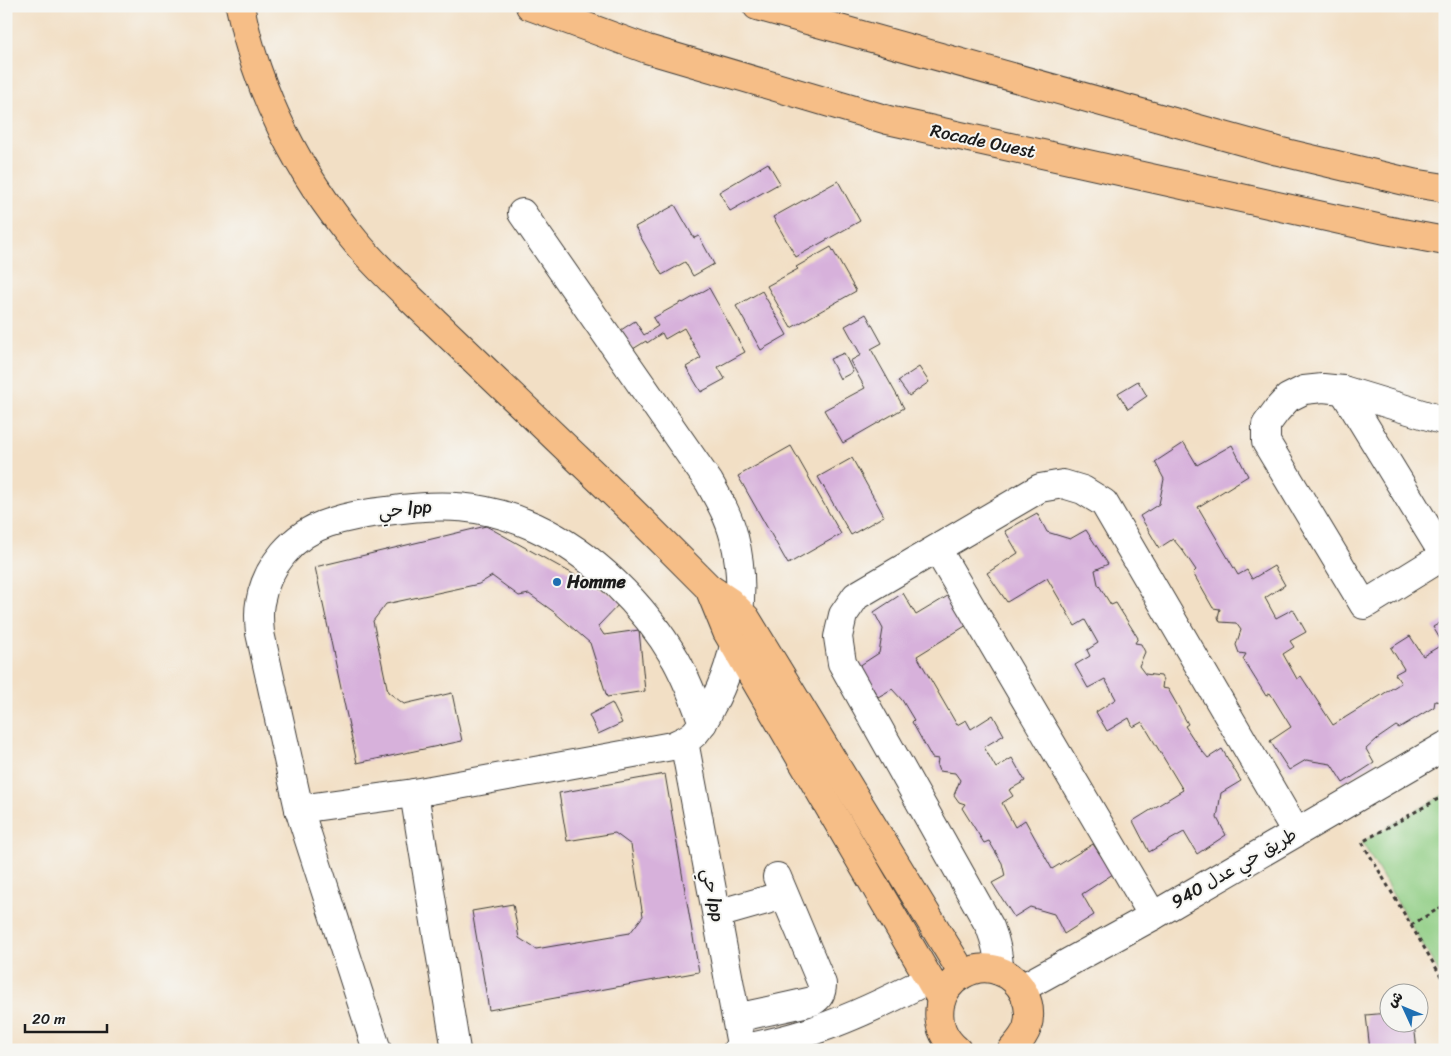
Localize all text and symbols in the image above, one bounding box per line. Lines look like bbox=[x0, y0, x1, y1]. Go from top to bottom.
street label: Rocade Ouest bbox=[927, 114, 1039, 168]
street label: حي lpp bbox=[377, 490, 434, 528]
place label: Homme bbox=[566, 566, 627, 598]
marker: Homme bbox=[551, 576, 563, 588]
street label: طريق حي عدل 940 bbox=[1165, 819, 1303, 917]
street label: حي lpp bbox=[692, 866, 734, 925]
north arrow bbox=[1378, 984, 1428, 1034]
text: ش bbox=[1381, 985, 1409, 1014]
scale bar bbox=[25, 1001, 108, 1033]
text: 20 m bbox=[32, 1006, 66, 1032]

